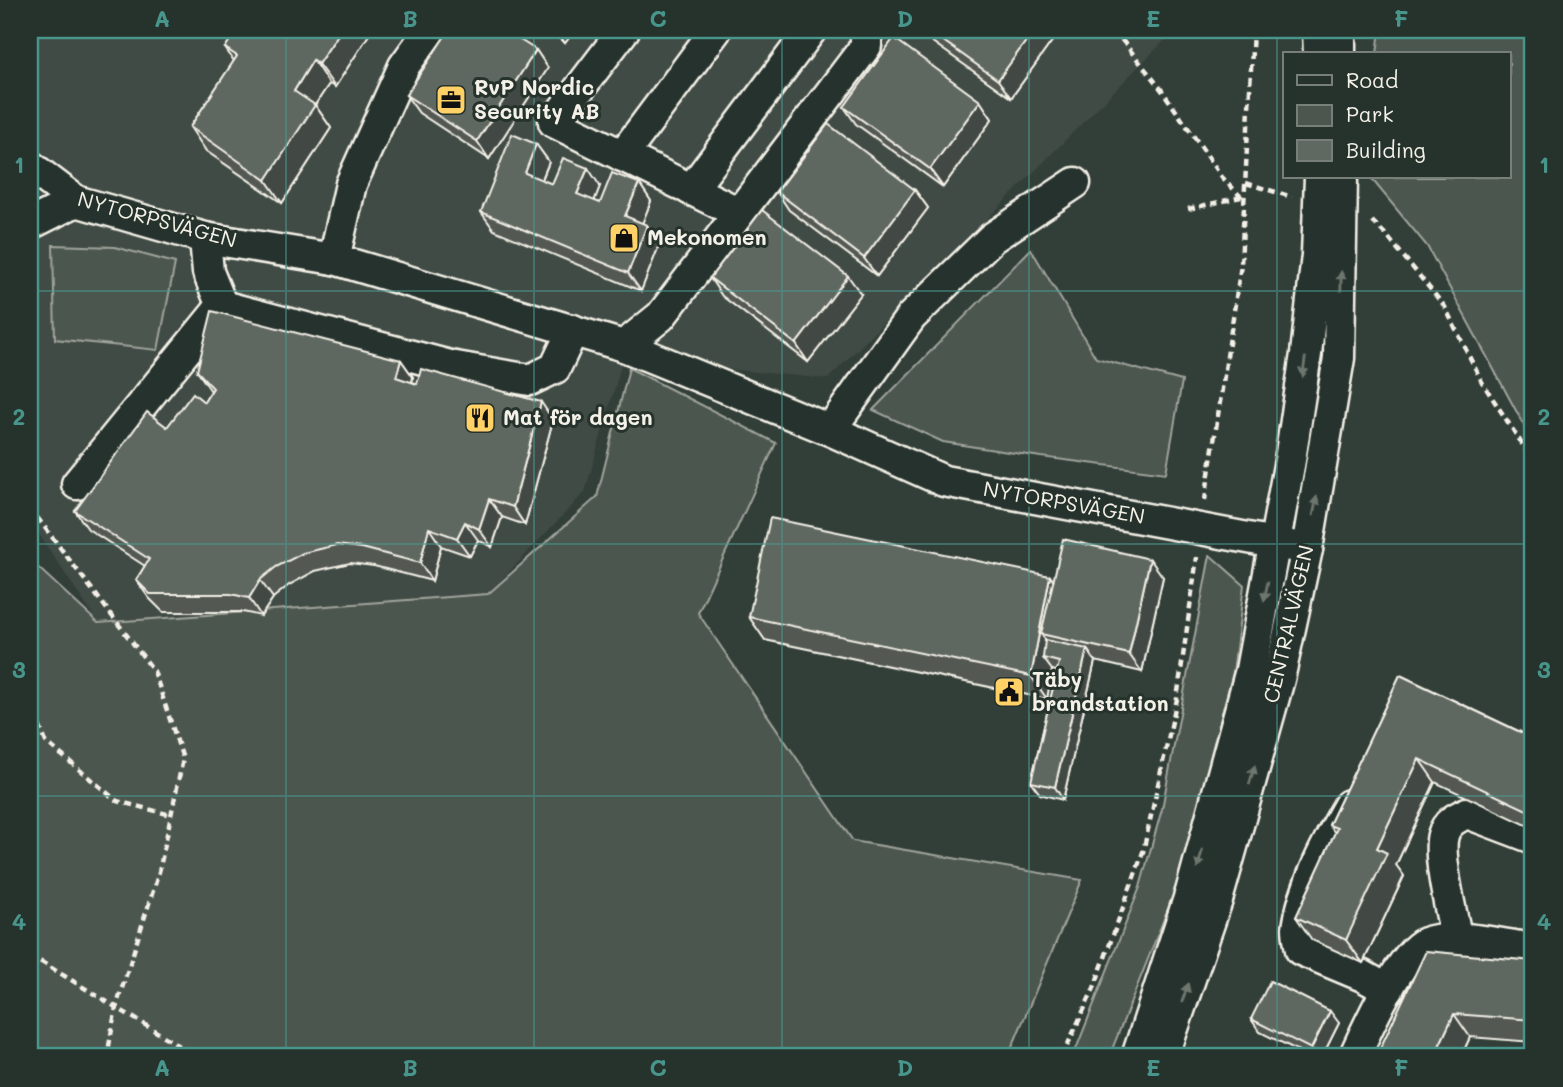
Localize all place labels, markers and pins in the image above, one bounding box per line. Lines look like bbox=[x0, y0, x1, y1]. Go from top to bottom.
place label: RvP Nordic Security AB bbox=[474, 73, 599, 125]
office icon: RvP Nordic Security AB bbox=[434, 83, 468, 117]
shop icon: Mekonomen bbox=[607, 221, 641, 255]
place label: Mekonomen bbox=[647, 223, 767, 250]
restaurant icon: Mat för dagen bbox=[463, 401, 497, 435]
place label: Mat för dagen bbox=[503, 403, 652, 430]
place label: Täby brandstation bbox=[1032, 665, 1169, 716]
public building icon: Täby brandstation bbox=[992, 675, 1026, 709]

